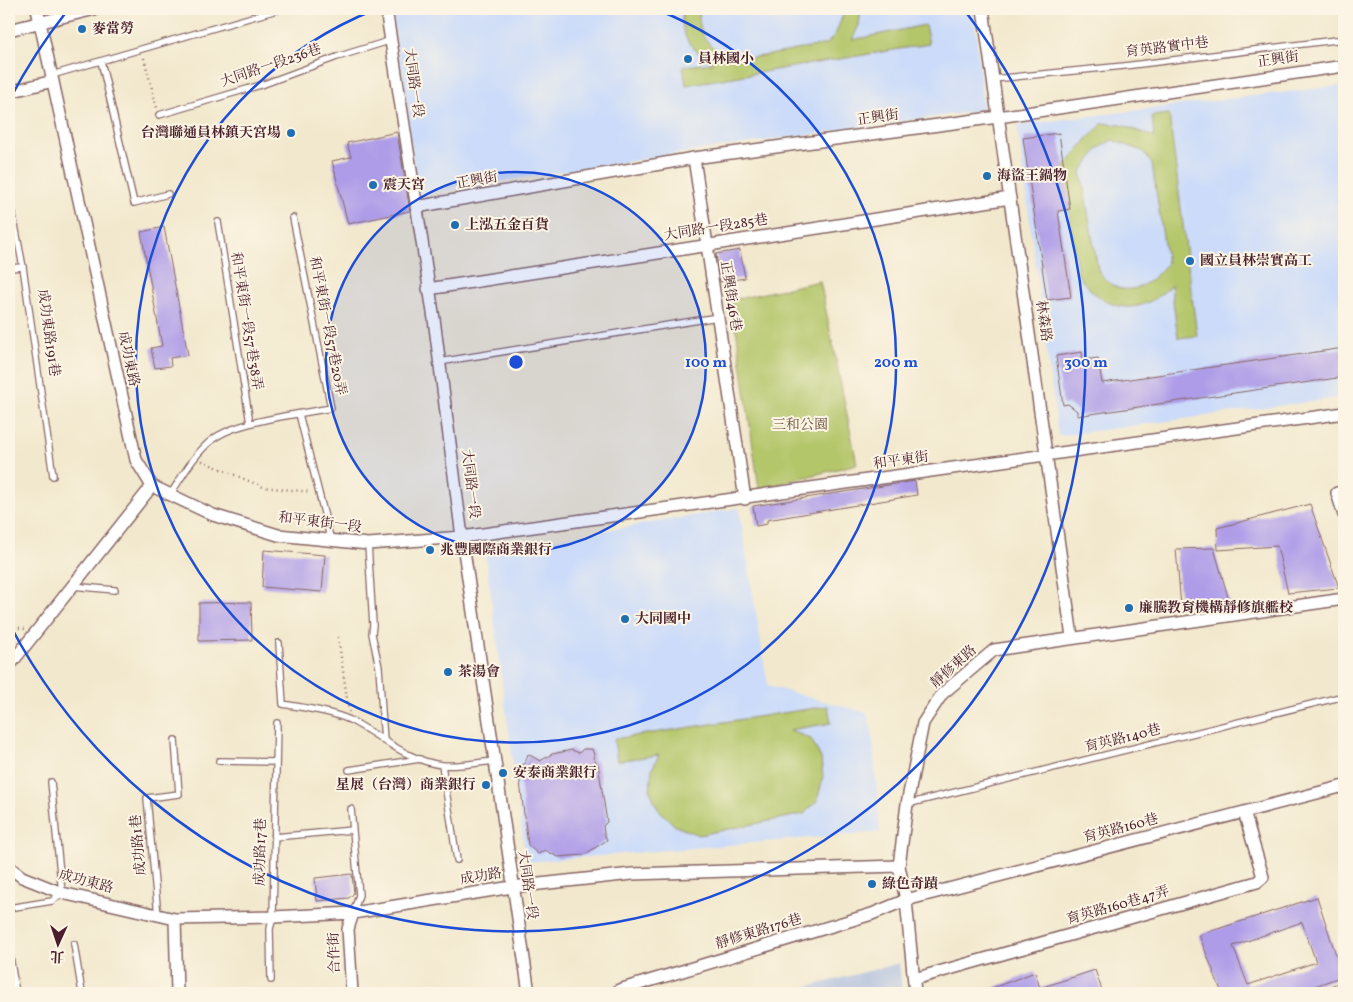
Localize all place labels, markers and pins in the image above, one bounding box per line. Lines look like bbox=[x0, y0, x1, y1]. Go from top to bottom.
place label: 麥當勞 bbox=[92, 20, 134, 39]
marker: 麥當勞 bbox=[76, 23, 88, 35]
place label: 員林國小 bbox=[698, 50, 754, 69]
marker: 員林國小 bbox=[682, 53, 694, 65]
place label: 台灣聯通員林鎮天宮場 bbox=[141, 124, 281, 143]
marker: 台灣聯通員林鎮天宮場 bbox=[285, 127, 297, 139]
place label: 海盜王鍋物 bbox=[997, 167, 1067, 186]
marker: 海盜王鍋物 bbox=[981, 170, 993, 182]
place label: 震天宮 bbox=[383, 176, 425, 195]
marker: 震天宮 bbox=[367, 179, 379, 191]
place label: 上泓五金百貨 bbox=[465, 216, 549, 235]
marker: 上泓五金百貨 bbox=[449, 219, 461, 231]
place label: 國立員林崇實高工 bbox=[1200, 252, 1312, 271]
marker: 國立員林崇實高工 bbox=[1184, 255, 1196, 267]
centre of rings bbox=[507, 353, 525, 371]
place label: 兆豐國際商業銀行 bbox=[440, 541, 552, 560]
marker: 兆豐國際商業銀行 bbox=[424, 544, 436, 556]
place label: 廉騰教育機構靜修旗艦校 bbox=[1139, 599, 1293, 618]
marker: 廉騰教育機構靜修旗艦校 bbox=[1123, 602, 1135, 614]
place label: 大同國中 bbox=[635, 610, 691, 629]
marker: 大同國中 bbox=[619, 613, 631, 625]
place label: 茶湯會 bbox=[458, 663, 500, 682]
marker: 茶湯會 bbox=[442, 666, 454, 678]
place label: 安泰商業銀行 bbox=[513, 764, 597, 783]
marker: 安泰商業銀行 bbox=[497, 767, 509, 779]
place label: 星展（台灣）商業銀行 bbox=[336, 776, 476, 795]
marker: 星展（台灣）商業銀行 bbox=[480, 779, 492, 791]
place label: 綠色奇蹟 bbox=[882, 875, 938, 894]
marker: 綠色奇蹟 bbox=[866, 878, 878, 890]

